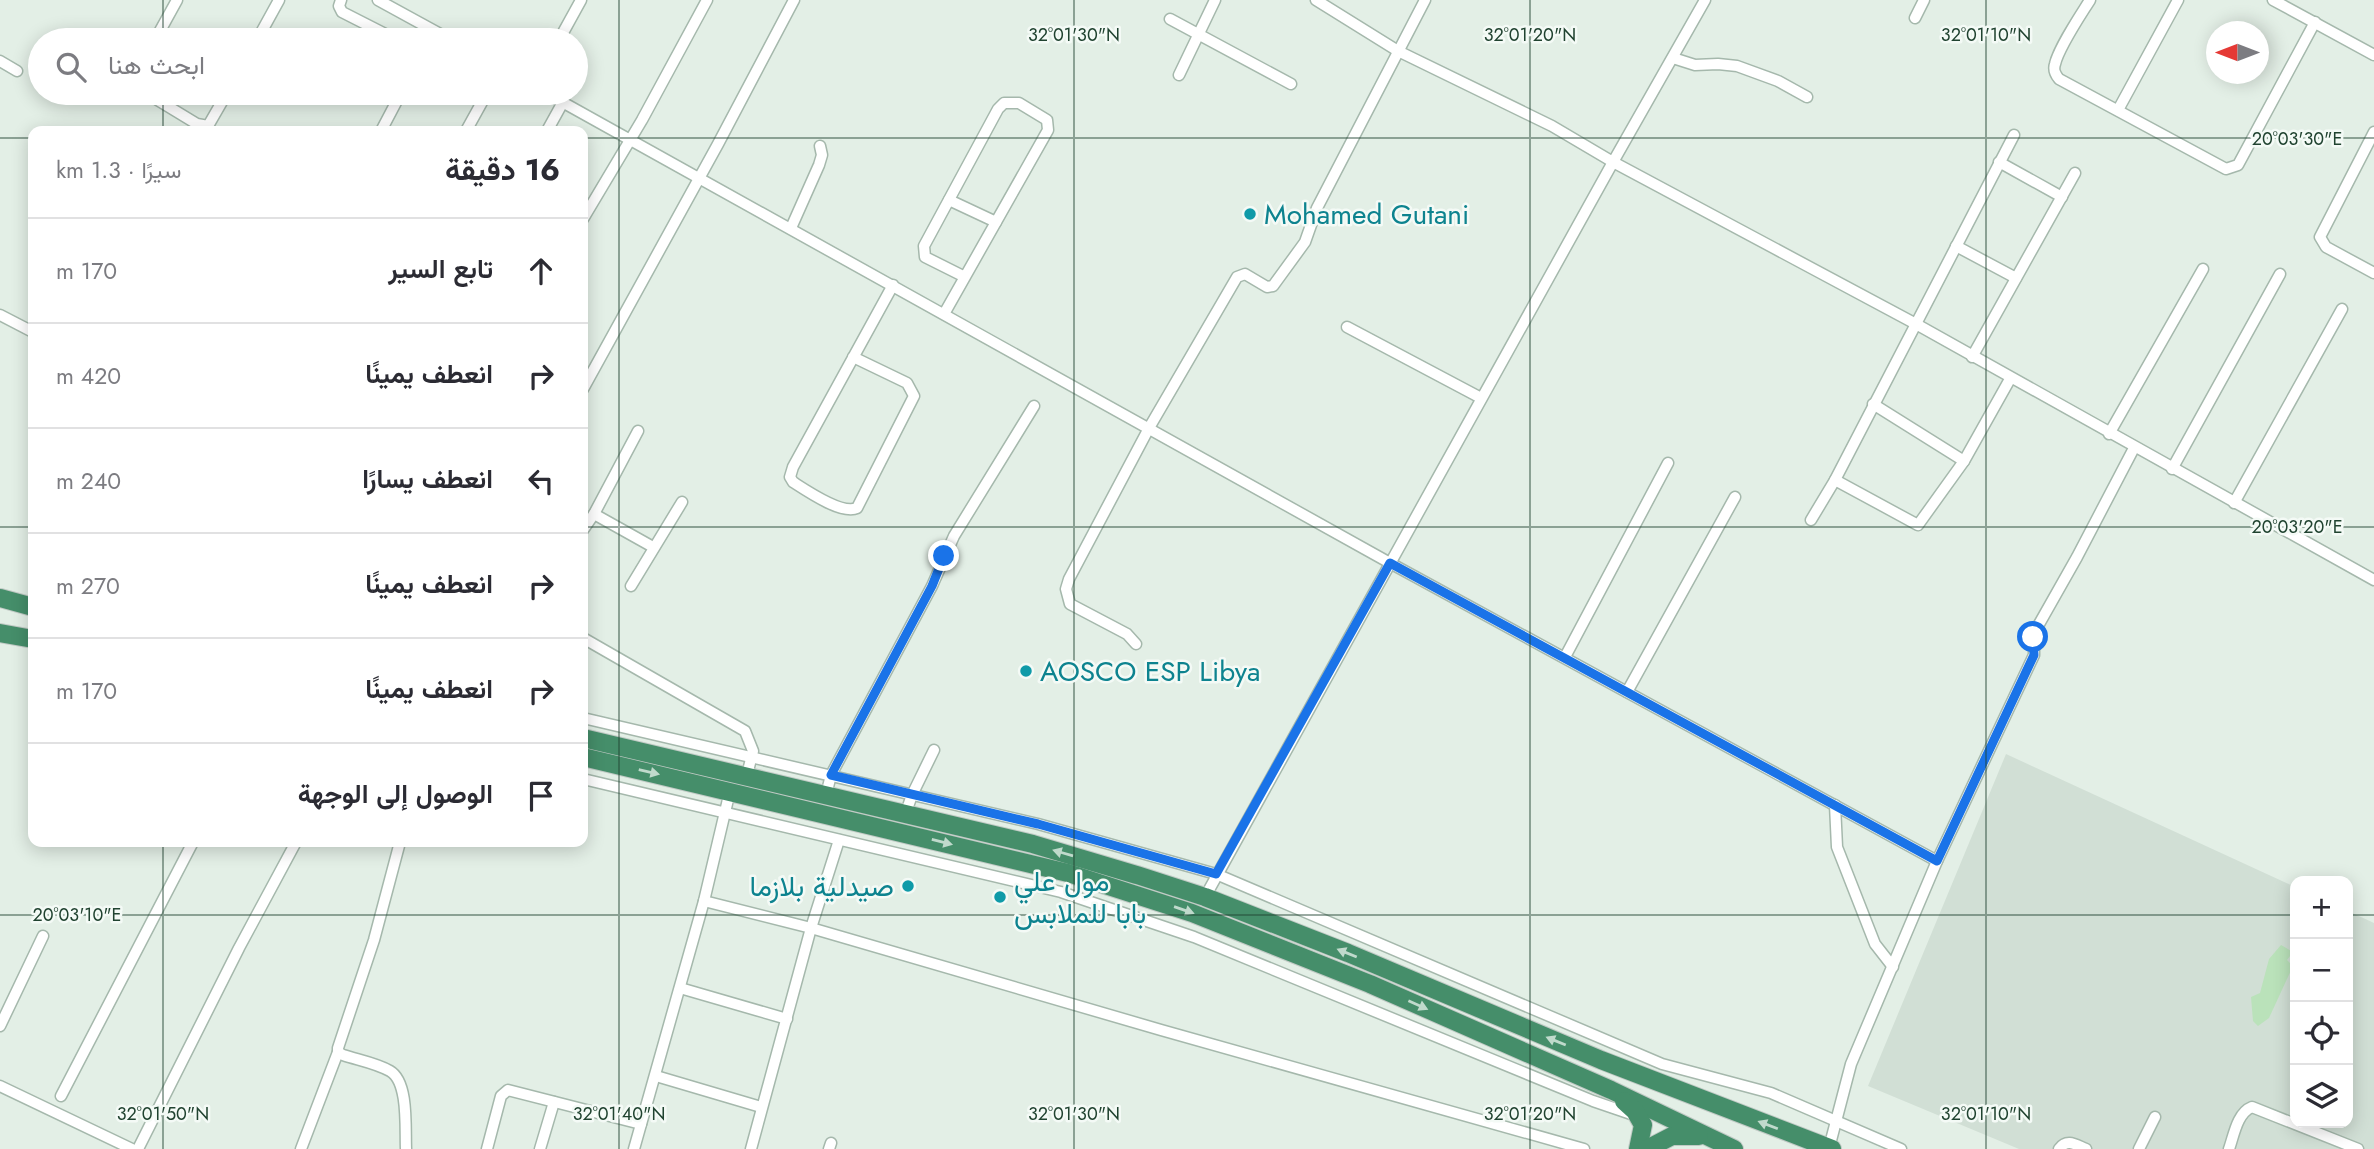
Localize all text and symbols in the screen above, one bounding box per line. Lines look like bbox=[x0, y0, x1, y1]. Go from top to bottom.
north arrow bbox=[2206, 21, 2269, 84]
text: 32°01'30"N bbox=[1028, 22, 1120, 48]
text: 32°01'20"N bbox=[1484, 22, 1576, 48]
text: 32°01'10"N bbox=[1941, 22, 2031, 48]
search box bbox=[28, 28, 588, 105]
text: ابحث هنا bbox=[108, 46, 205, 84]
icon: search bbox=[52, 48, 90, 86]
text: 20°03'30"E bbox=[2252, 126, 2342, 152]
text: 16 دقيقة bbox=[445, 148, 560, 191]
text: سيرًا · 1.3 km bbox=[56, 153, 181, 187]
place label: Mohamed Gutani bbox=[1264, 194, 1469, 235]
marker: Mohamed Gutani bbox=[1242, 206, 1258, 222]
text: تابع السير bbox=[388, 250, 493, 288]
icon: ahead bbox=[522, 252, 560, 290]
text: 170 m bbox=[56, 254, 117, 288]
text: انعطف يمينًا bbox=[365, 355, 493, 393]
icon: right bbox=[522, 357, 560, 395]
text: 420 m bbox=[56, 359, 121, 393]
text: انعطف يسارًا bbox=[362, 460, 493, 498]
icon: left bbox=[522, 462, 560, 500]
text: 240 m bbox=[56, 464, 121, 498]
text: 20°03'20"E bbox=[2251, 514, 2343, 540]
route end bbox=[928, 540, 959, 571]
text: انعطف يمينًا bbox=[365, 565, 493, 603]
icon: right bbox=[522, 567, 560, 605]
text: 270 m bbox=[56, 569, 120, 603]
route start bbox=[2017, 621, 2048, 652]
place label: AOSCO ESP Libya bbox=[1040, 651, 1261, 692]
marker: AOSCO ESP Libya bbox=[1018, 663, 1034, 679]
text: انعطف يمينًا bbox=[365, 670, 493, 708]
icon: right bbox=[522, 672, 560, 710]
text: 170 m bbox=[56, 674, 117, 708]
one-way arrow bbox=[638, 767, 660, 778]
text: الوصول إلى الوجهة bbox=[298, 775, 493, 813]
icon: arrive bbox=[522, 777, 560, 815]
one-way arrow bbox=[931, 837, 953, 848]
one-way arrow bbox=[1052, 847, 1074, 858]
place label: مول علي بابا للملابس bbox=[1014, 861, 1146, 934]
place label: صيدلية بلازما bbox=[750, 866, 894, 907]
map controls bbox=[2290, 876, 2353, 1128]
button: + bbox=[2290, 876, 2353, 939]
marker: صيدلية بلازما bbox=[900, 878, 916, 894]
marker: مول علي بابا للملابس bbox=[992, 889, 1008, 905]
text: 20°03'10"E bbox=[33, 902, 121, 928]
one-way arrow bbox=[1174, 905, 1195, 916]
button: − bbox=[2290, 939, 2353, 1002]
one-way arrow bbox=[1336, 948, 1357, 959]
one-way arrow bbox=[1408, 999, 1429, 1010]
button: locate bbox=[2290, 1002, 2353, 1065]
one-way arrow bbox=[1546, 1036, 1567, 1047]
button: layers bbox=[2290, 1065, 2353, 1128]
text: 32°01'50"N bbox=[117, 1101, 209, 1127]
text: 32°01'40"N bbox=[573, 1101, 665, 1127]
text: 32°01'30"N bbox=[1028, 1101, 1120, 1127]
text: 32°01'20"N bbox=[1484, 1101, 1576, 1127]
text: 32°01'10"N bbox=[1941, 1101, 2031, 1127]
one-way arrow bbox=[1757, 1119, 1778, 1130]

